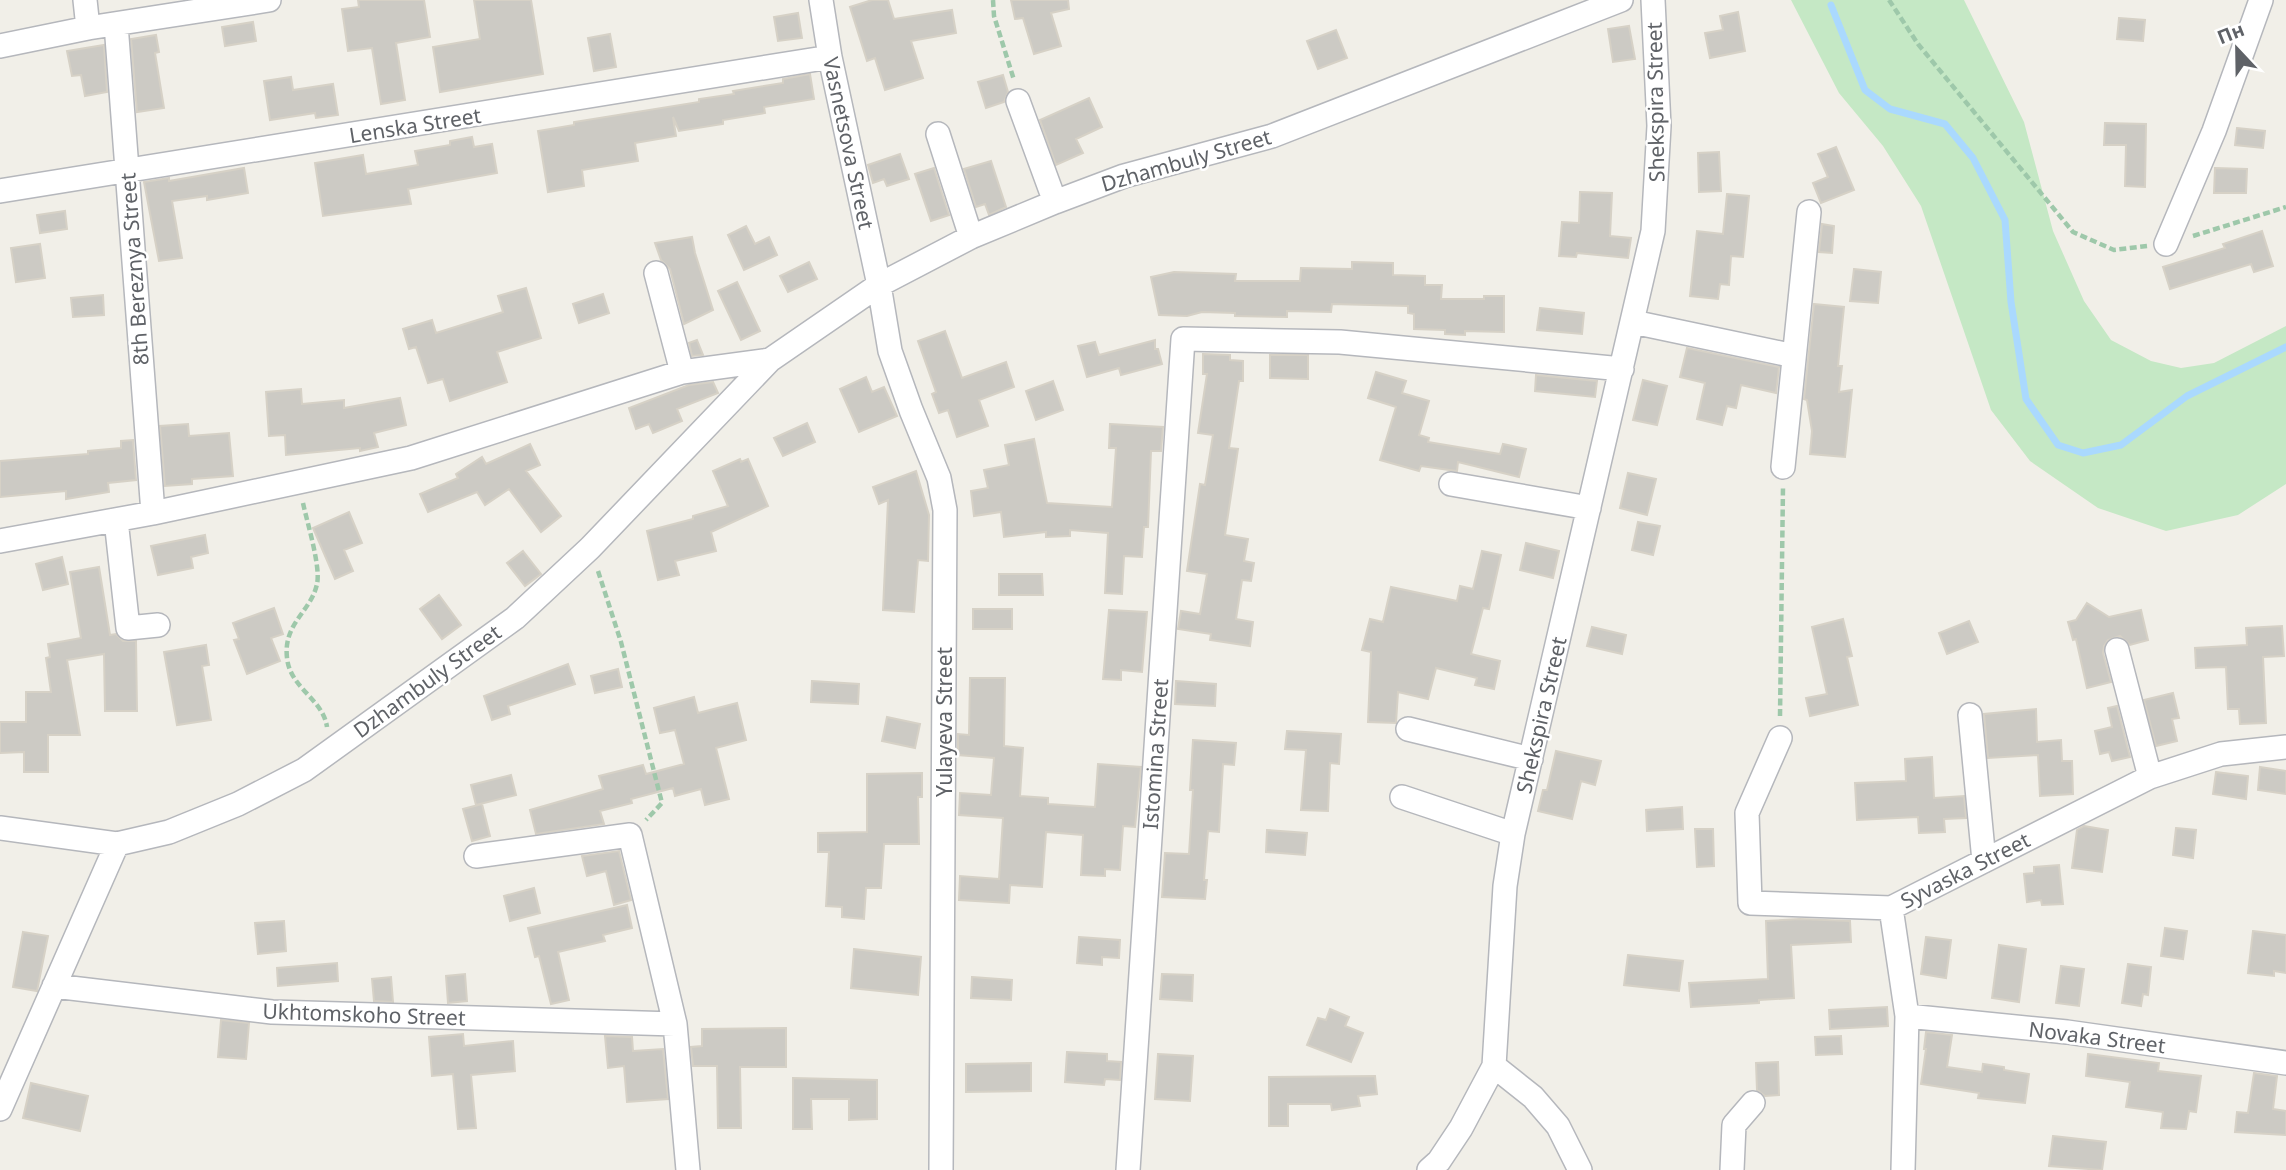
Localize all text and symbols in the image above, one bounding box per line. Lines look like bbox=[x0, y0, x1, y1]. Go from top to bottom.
north arrow bbox=[2202, 14, 2272, 84]
text: Пн bbox=[2213, 16, 2248, 50]
street label: Shekspira Street bbox=[1640, 21, 1670, 182]
street label: Vasnetsova Street bbox=[817, 54, 881, 232]
street label: Lenska Street bbox=[347, 101, 483, 149]
street label: Dzhambuly Street bbox=[1098, 122, 1275, 198]
street label: 8th Bereznya Street bbox=[113, 171, 155, 366]
street label: Dzhambuly Street bbox=[348, 618, 507, 744]
street label: Shekspira Street bbox=[1509, 633, 1573, 796]
street label: Yulayeva Street bbox=[930, 647, 958, 797]
street label: Istomina Street bbox=[1136, 677, 1174, 830]
street label: Syvaska Street bbox=[1895, 825, 2035, 915]
street label: Ukhtomskoho Street bbox=[262, 996, 466, 1032]
street label: Novaka Street bbox=[2027, 1015, 2167, 1059]

